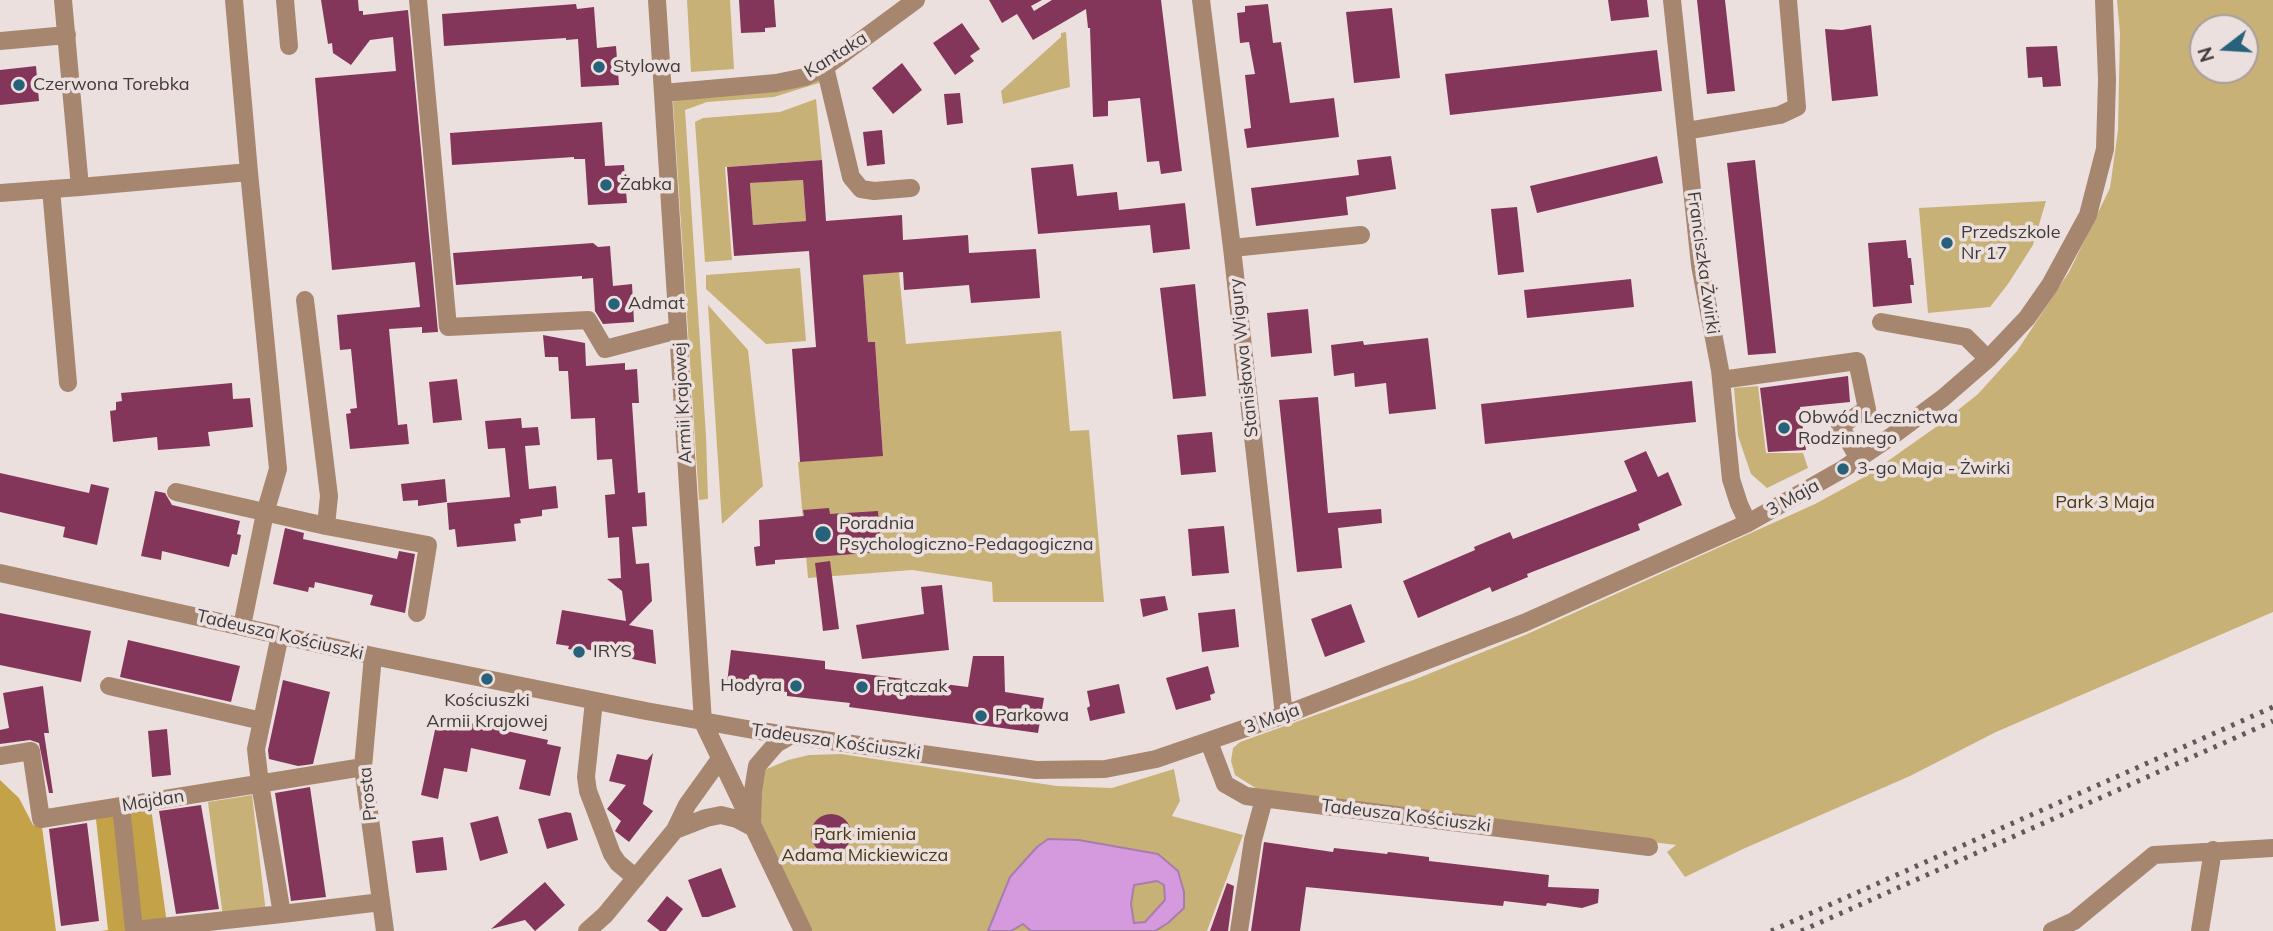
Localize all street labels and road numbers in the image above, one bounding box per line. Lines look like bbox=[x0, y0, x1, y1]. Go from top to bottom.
street label: Kantaka bbox=[801, 27, 871, 83]
street label: Franciszka Żwirki bbox=[1682, 190, 1724, 336]
street label: Stanisława Wigury bbox=[1225, 277, 1263, 439]
street label: Armii Krajowej bbox=[669, 342, 697, 464]
street label: 3 Maja bbox=[1763, 475, 1823, 521]
street label: Tadeusza Kościuszki bbox=[194, 605, 366, 665]
street label: 3 Maja bbox=[1242, 699, 1302, 739]
street label: Tadeusza Kościuszki bbox=[750, 719, 922, 765]
street label: Prosta bbox=[354, 766, 382, 822]
street label: Majdan bbox=[120, 785, 186, 817]
street label: Tadeusza Kościuszki bbox=[1320, 795, 1492, 837]

